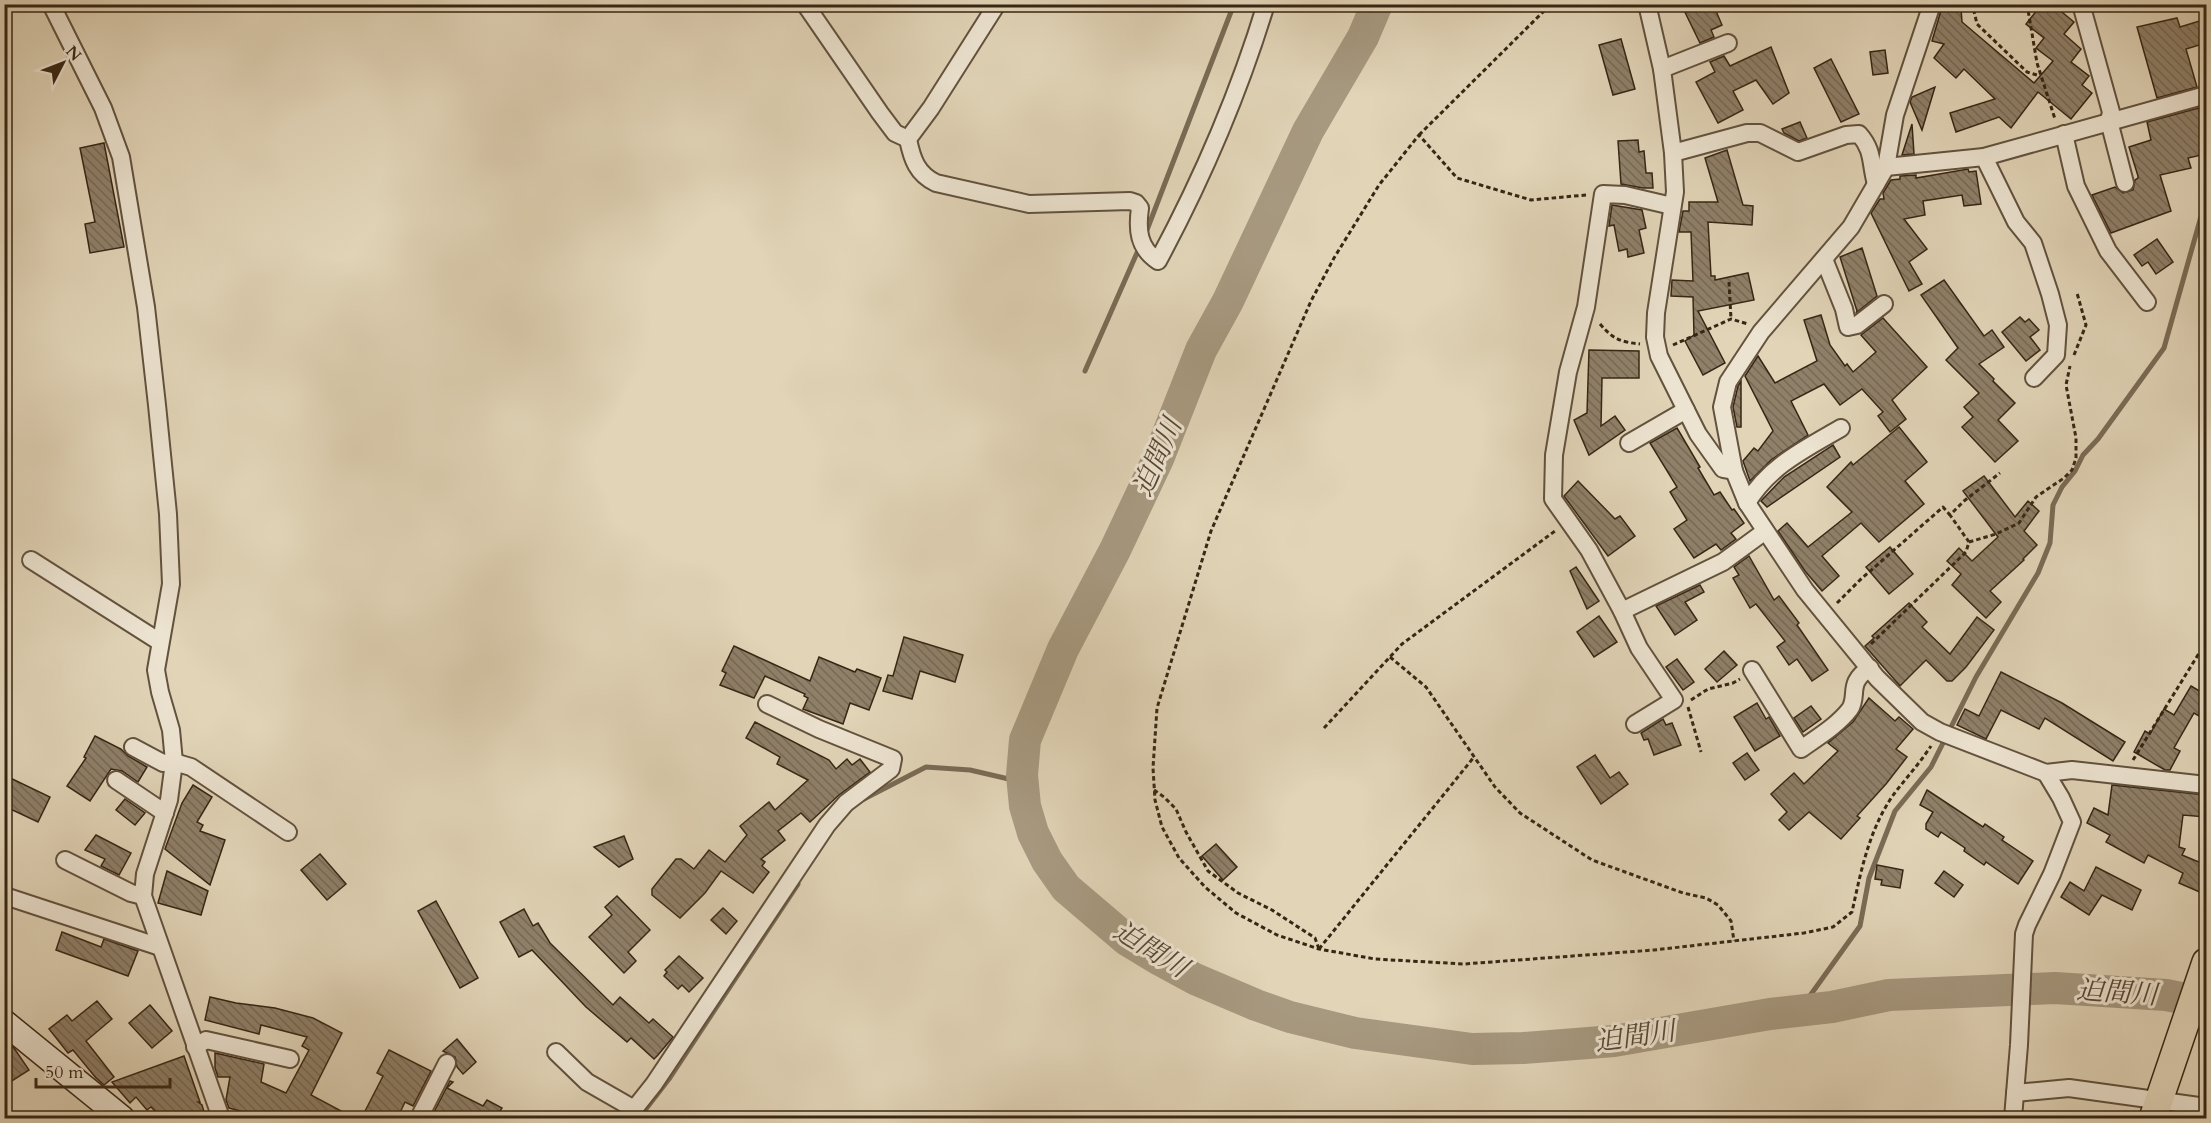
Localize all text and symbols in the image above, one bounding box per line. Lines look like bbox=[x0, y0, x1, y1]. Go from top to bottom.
north arrow bbox=[33, 33, 93, 93]
text: N bbox=[61, 41, 86, 66]
water label: 迫間川 bbox=[1124, 410, 1192, 502]
water label: 迫間川 bbox=[1107, 912, 1197, 988]
water label: 迫間川 bbox=[2075, 971, 2162, 1014]
water label: 迫間川 bbox=[1592, 1012, 1681, 1060]
scale bar bbox=[36, 1051, 170, 1089]
text: 50 m bbox=[45, 1060, 84, 1085]

